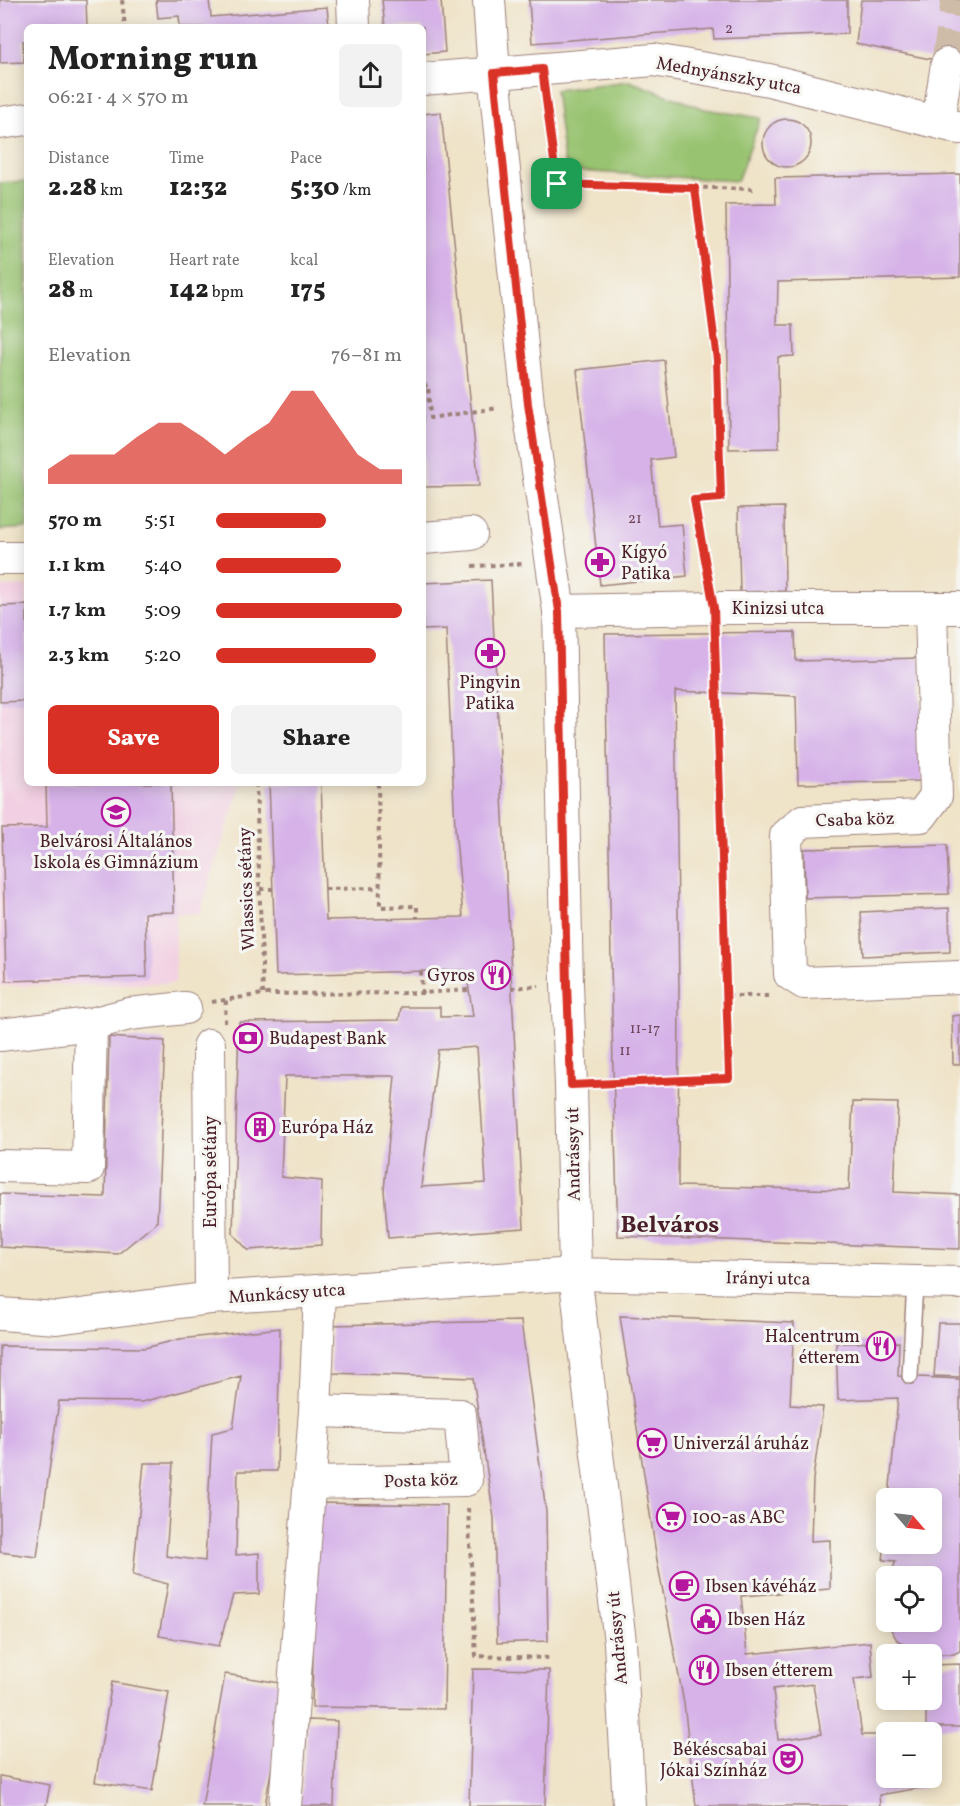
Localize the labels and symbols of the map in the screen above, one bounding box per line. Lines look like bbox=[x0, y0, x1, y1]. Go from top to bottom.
house number: 2 bbox=[725, 19, 733, 40]
street label: Mednyánszky utca bbox=[654, 51, 803, 102]
pin bbox=[531, 158, 582, 209]
house number: 21 bbox=[628, 509, 642, 530]
place label: Kígyó Patika bbox=[621, 541, 671, 587]
pharmacy icon: Kígyó Patika bbox=[584, 546, 616, 578]
street label: Kinizsi utca bbox=[732, 597, 824, 622]
pharmacy icon: Pingvin Patika bbox=[474, 637, 506, 669]
place label: Pingvin Patika bbox=[459, 671, 521, 717]
school or university icon: Belvárosi Általános Iskola és Gimnázium bbox=[100, 796, 132, 828]
street label: Csaba köz bbox=[815, 807, 895, 834]
street label: Wlassics sétány bbox=[233, 826, 262, 951]
place label: Belvárosi Általános Iskola és Gimnázium bbox=[33, 830, 199, 876]
restaurant icon: Gyros bbox=[480, 959, 512, 991]
place label: Gyros bbox=[427, 964, 475, 989]
house number: 11-17 bbox=[630, 1019, 660, 1040]
bank icon: Budapest Bank bbox=[232, 1022, 264, 1054]
place label: Budapest Bank bbox=[269, 1027, 387, 1052]
house number: 11 bbox=[619, 1041, 631, 1062]
street label: Andrássy út bbox=[561, 1107, 588, 1201]
building icon: Európa Ház bbox=[244, 1111, 276, 1143]
street label: Európa sétány bbox=[199, 1116, 224, 1228]
place label: Európa Ház bbox=[281, 1116, 374, 1141]
district label: Belváros bbox=[621, 1209, 719, 1243]
street label: Irányi utca bbox=[725, 1266, 811, 1293]
street label: Munkácsy utca bbox=[228, 1278, 347, 1311]
place label: Halcentrum étterem bbox=[765, 1325, 860, 1371]
restaurant icon: Halcentrum étterem bbox=[865, 1330, 897, 1362]
supermarket icon: Univerzál áruház bbox=[636, 1427, 668, 1459]
place label: Univerzál áruház bbox=[673, 1432, 809, 1457]
street label: Posta köz bbox=[383, 1468, 459, 1495]
north arrow bbox=[876, 1488, 942, 1554]
supermarket icon: 100-as ABC bbox=[655, 1501, 687, 1533]
place label: 100-as ABC bbox=[692, 1506, 785, 1531]
cafe icon: Ibsen kávéház bbox=[668, 1570, 700, 1602]
place label: Ibsen kávéház bbox=[705, 1575, 817, 1600]
street label: Andrássy út bbox=[602, 1590, 635, 1686]
public building icon: Ibsen Ház bbox=[690, 1603, 722, 1635]
place label: Ibsen Ház bbox=[727, 1608, 805, 1633]
restaurant icon: Ibsen étterem bbox=[688, 1654, 720, 1686]
place label: Ibsen étterem bbox=[725, 1659, 833, 1684]
place label: Békéscsabai Jókai Színház bbox=[660, 1738, 767, 1784]
theatre icon: Békéscsabai Jókai Színház bbox=[772, 1743, 804, 1775]

